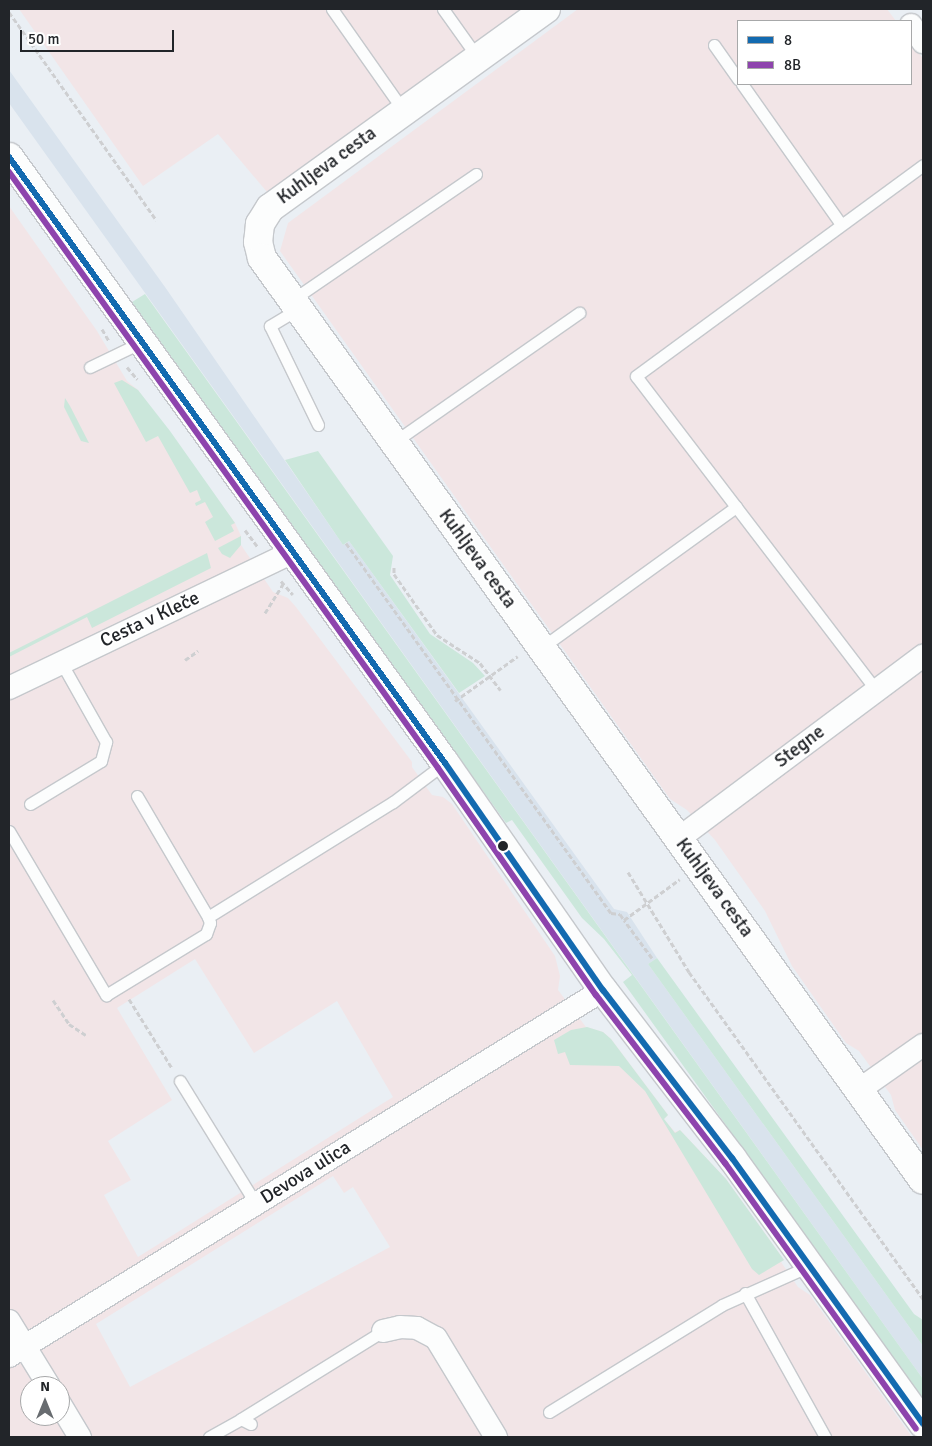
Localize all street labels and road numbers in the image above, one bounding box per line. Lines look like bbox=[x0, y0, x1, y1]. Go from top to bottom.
street label: Kuhljeva cesta bbox=[273, 122, 381, 210]
street label: Kuhljeva cesta bbox=[433, 505, 521, 613]
street label: Cesta v Kleče bbox=[97, 587, 203, 653]
street label: Stegne bbox=[771, 721, 829, 773]
street label: Kuhljeva cesta bbox=[670, 834, 758, 942]
street label: Devova ulica bbox=[257, 1136, 355, 1210]

